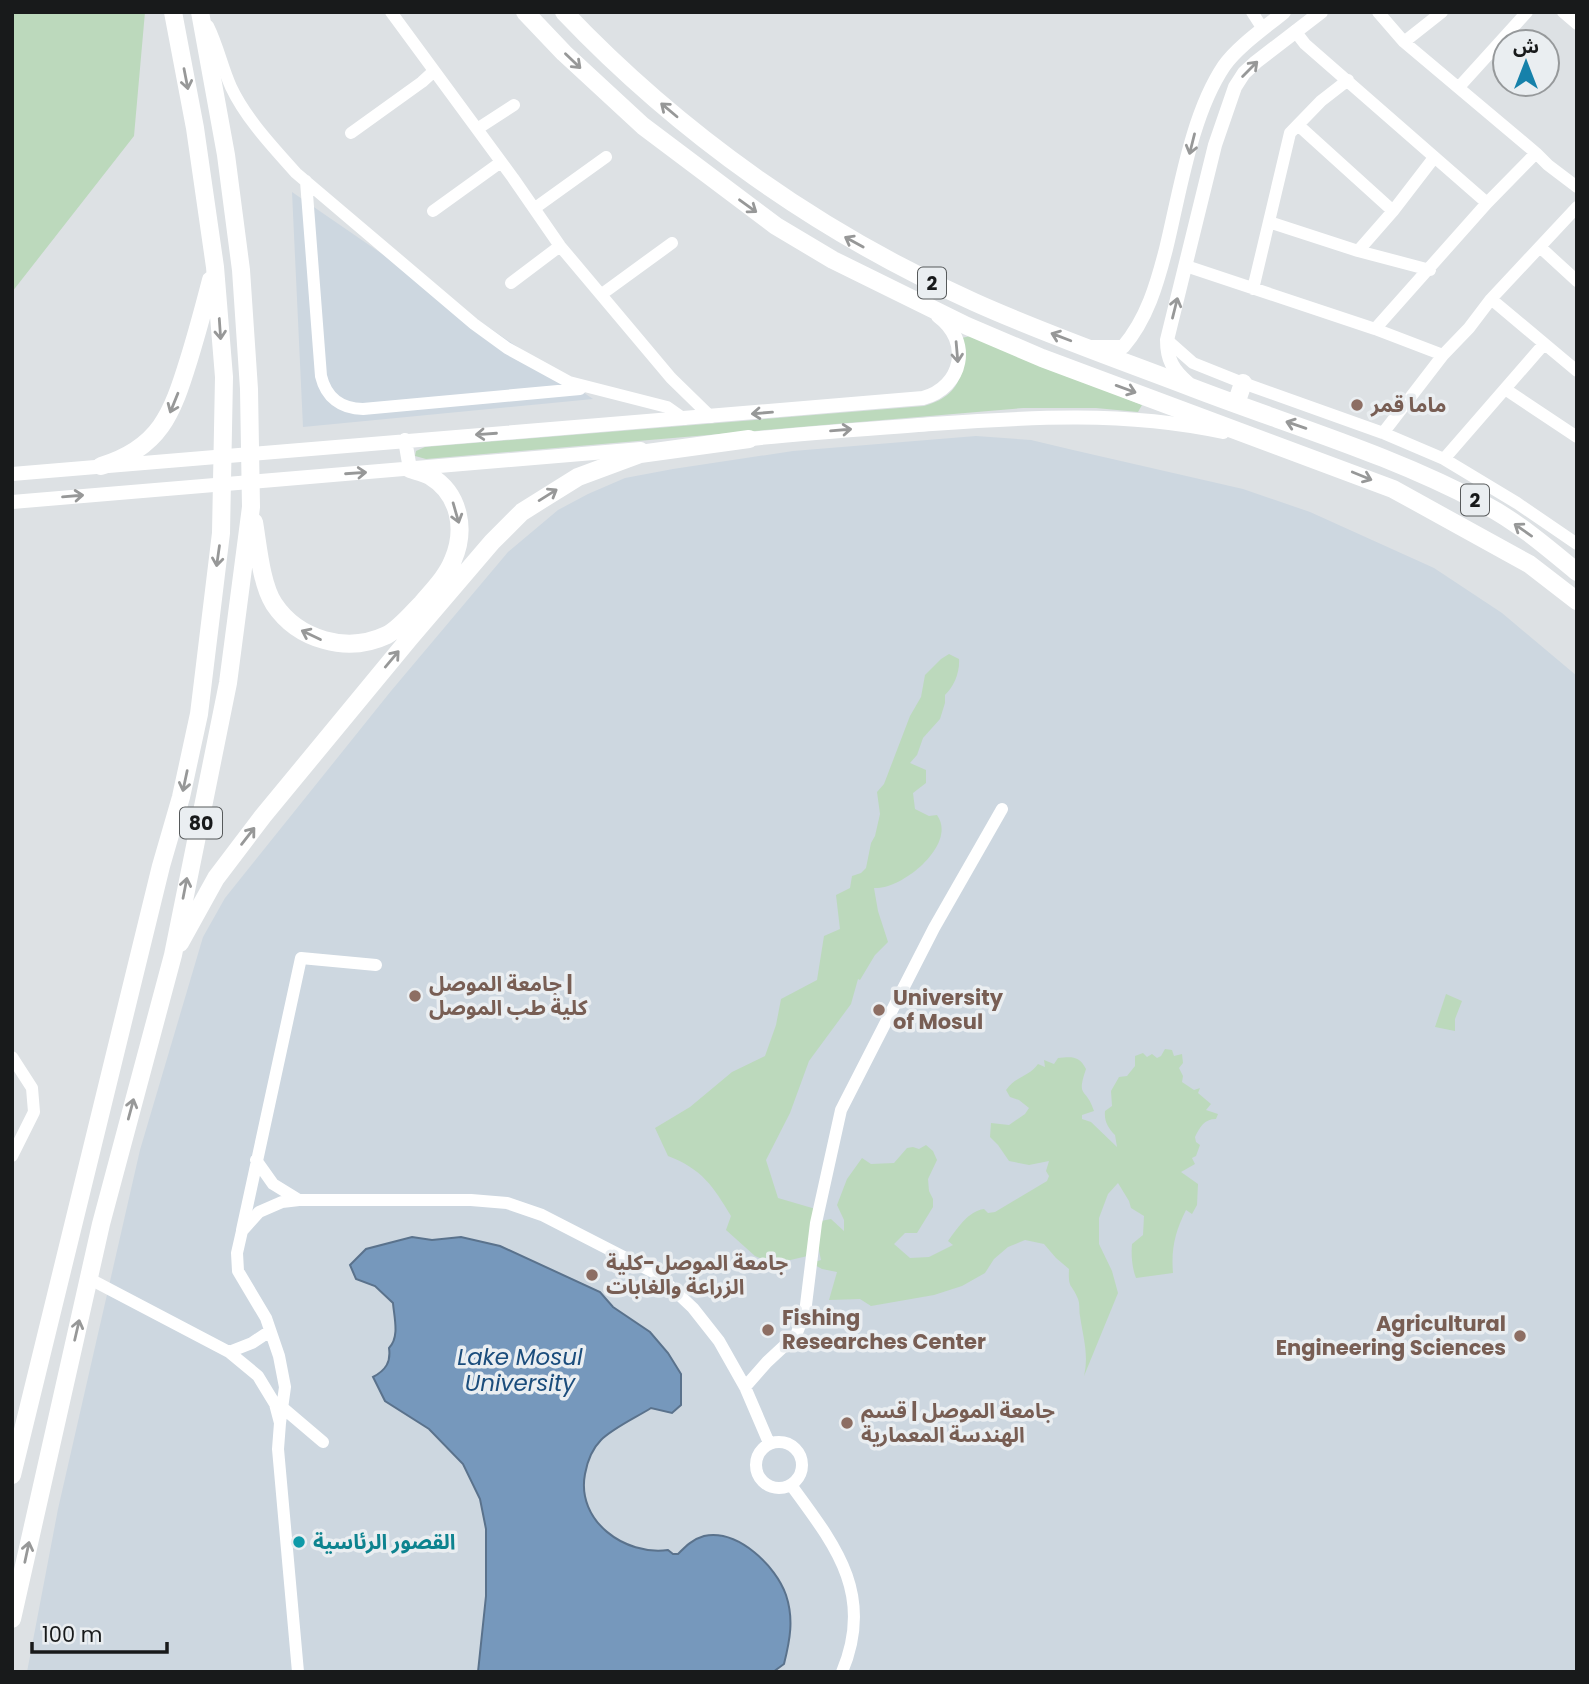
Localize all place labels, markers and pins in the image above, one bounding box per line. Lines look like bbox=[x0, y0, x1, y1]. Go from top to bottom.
place label: ماما قمر bbox=[1370, 390, 1446, 419]
marker: ماما قمر bbox=[1349, 397, 1365, 413]
place label: جامعة الموصل | كلية طب الموصل bbox=[429, 969, 588, 1022]
place label: University of Mosul bbox=[893, 983, 1004, 1036]
marker: جامعة الموصل | كلية طب الموصل bbox=[407, 988, 423, 1004]
marker: University of Mosul bbox=[871, 1002, 887, 1018]
place label: جامعة الموصل-كلية الزراعة والغابات bbox=[606, 1248, 788, 1301]
marker: جامعة الموصل-كلية الزراعة والغابات bbox=[584, 1267, 600, 1283]
place label: Fishing Researches Center bbox=[782, 1303, 986, 1356]
place label: Agricultural Engineering Sciences bbox=[1276, 1309, 1506, 1362]
marker: Fishing Researches Center bbox=[760, 1322, 776, 1338]
marker: Agricultural Engineering Sciences bbox=[1512, 1328, 1528, 1344]
place label: جامعة الموصل | قسم الهندسة المعمارية bbox=[861, 1396, 1055, 1449]
marker: جامعة الموصل | قسم الهندسة المعمارية bbox=[839, 1415, 855, 1431]
place label: القصور الرئاسية bbox=[313, 1527, 456, 1556]
marker: القصور الرئاسية bbox=[291, 1534, 307, 1550]

